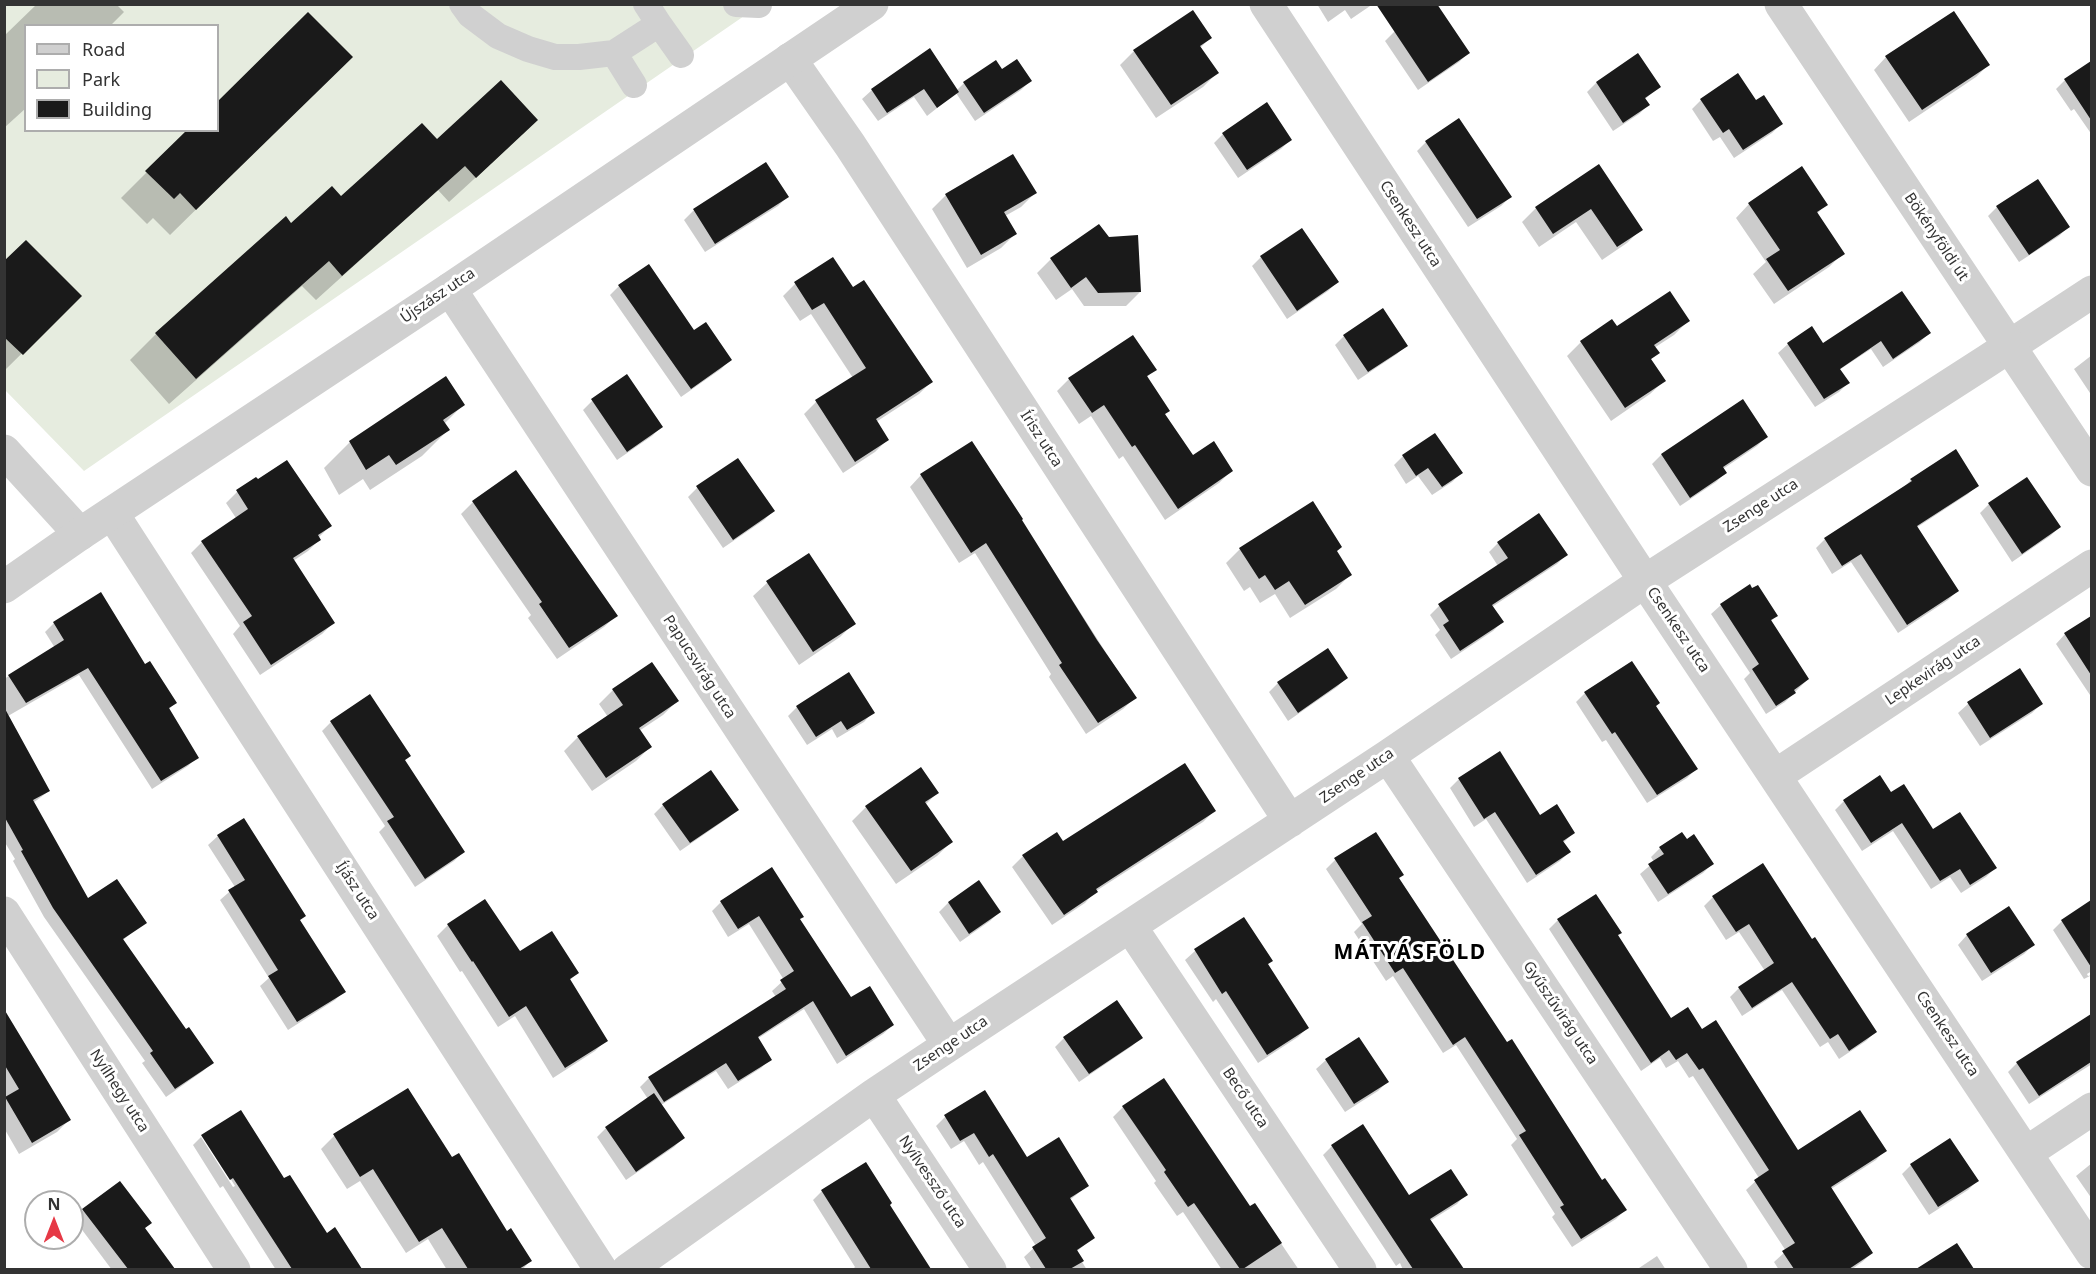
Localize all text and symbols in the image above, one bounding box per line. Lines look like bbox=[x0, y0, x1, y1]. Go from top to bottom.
legend bbox=[24, 24, 219, 132]
text: Road bbox=[82, 37, 125, 61]
text: Park bbox=[82, 67, 120, 91]
text: Building bbox=[82, 97, 152, 121]
street label: Csenkesz utca bbox=[1375, 177, 1445, 271]
street label: Bökényföldi út bbox=[1900, 190, 1972, 284]
street label: Újszász utca bbox=[397, 265, 479, 327]
street label: Írisz utca bbox=[1016, 407, 1066, 471]
street label: Zsenge utca bbox=[1720, 475, 1802, 537]
street label: Csenkesz utca bbox=[1643, 584, 1713, 676]
street label: Papucsvirág utca bbox=[659, 612, 739, 722]
street label: Lepkevirág utca bbox=[1882, 633, 1984, 709]
street label: Zsenge utca bbox=[1317, 745, 1397, 807]
street label: Íjász utca bbox=[332, 859, 382, 923]
district label: MÁTYÁSFÖLD bbox=[1333, 940, 1487, 966]
street label: Gyűszűvirág utca bbox=[1519, 958, 1601, 1068]
street label: Csenkesz utca bbox=[1912, 988, 1982, 1080]
street label: Zsenge utca bbox=[911, 1013, 991, 1075]
street label: Nyílhegy utca bbox=[85, 1046, 153, 1136]
street label: Becő utca bbox=[1218, 1064, 1272, 1132]
street label: Nyílvessző utca bbox=[894, 1132, 970, 1232]
north arrow bbox=[24, 1190, 84, 1250]
text: N bbox=[47, 1193, 61, 1215]

